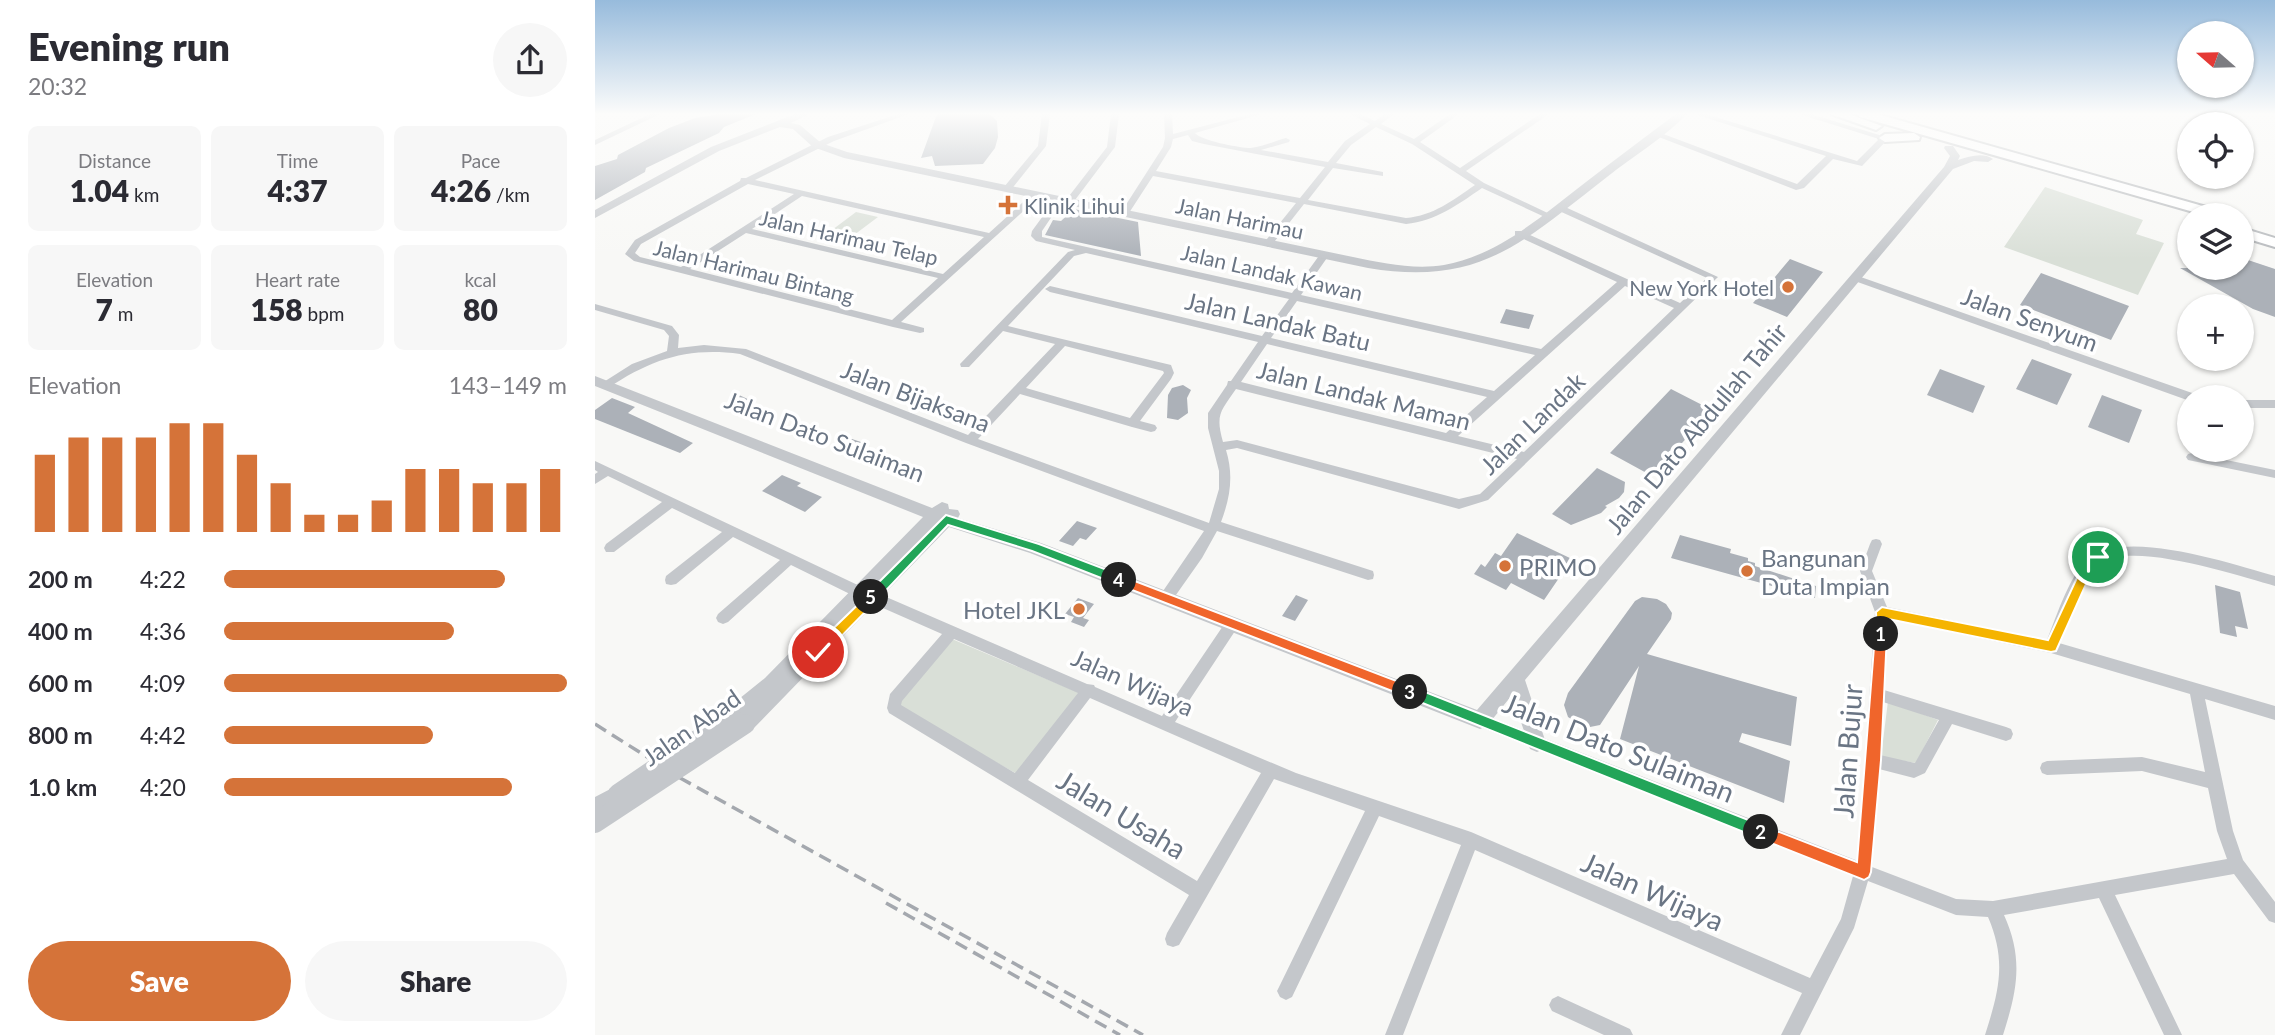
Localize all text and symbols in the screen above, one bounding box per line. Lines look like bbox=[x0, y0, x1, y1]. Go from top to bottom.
north arrow bbox=[2177, 21, 2254, 98]
map controls bbox=[2177, 21, 2254, 462]
text: Evening run bbox=[28, 23, 230, 69]
button: share bbox=[493, 23, 567, 97]
text: 20:32 bbox=[28, 72, 87, 100]
button: locate bbox=[2177, 112, 2254, 189]
text: Distance bbox=[78, 149, 151, 172]
text: Time bbox=[277, 149, 318, 172]
text: Pace bbox=[461, 149, 500, 172]
text: 1.04 bbox=[70, 172, 129, 208]
text: 4:37 bbox=[267, 172, 328, 208]
text: 4:26 bbox=[431, 172, 491, 208]
text: km bbox=[129, 183, 159, 206]
text: /km bbox=[491, 183, 530, 206]
street label: Jalan Harimau bbox=[1174, 192, 1306, 244]
place label: Klinik Lihui bbox=[1024, 193, 1125, 218]
marker: Klinik Lihui bbox=[998, 195, 1018, 215]
button: layers bbox=[2177, 203, 2254, 280]
street label: Jalan Harimau Telap bbox=[757, 204, 941, 270]
street label: Jalan Harimau Bintang bbox=[651, 234, 857, 308]
street label: Jalan Landak Kawan bbox=[1179, 239, 1365, 305]
text: Elevation bbox=[76, 268, 153, 291]
text: Heart rate bbox=[255, 268, 340, 291]
text: kcal bbox=[464, 268, 497, 291]
place label: New York Hotel bbox=[1629, 275, 1774, 300]
marker: New York Hotel bbox=[1780, 279, 1796, 295]
street label: Jalan Senyum bbox=[1958, 281, 2102, 357]
street label: Jalan Landak Batu bbox=[1183, 286, 1373, 356]
text: 7 bbox=[96, 291, 113, 327]
text: 158 bbox=[251, 291, 303, 327]
text: 80 bbox=[463, 291, 498, 327]
button: + bbox=[2177, 294, 2254, 371]
text: m bbox=[113, 302, 133, 325]
text: bpm bbox=[303, 302, 344, 325]
street label: Jalan Dato Abdullah Tahir bbox=[1599, 317, 1793, 539]
street label: Jalan Bijaksana bbox=[837, 354, 995, 438]
street label: Jalan Landak Maman bbox=[1254, 354, 1474, 436]
street label: Jalan Landak bbox=[1474, 365, 1591, 480]
text: Elevation bbox=[28, 371, 121, 399]
text: 143–149 m bbox=[449, 371, 567, 399]
street label: Jalan Dato Sulaiman bbox=[721, 385, 929, 487]
button: − bbox=[2177, 385, 2254, 462]
pin bbox=[2068, 527, 2128, 587]
icon: arrive bbox=[2079, 538, 2117, 576]
place label: Bangunan Duta Impian bbox=[1761, 543, 1890, 600]
place label: PRIMO bbox=[1519, 552, 1597, 581]
marker: PRIMO bbox=[1497, 558, 1513, 574]
pin: 4 bbox=[1101, 562, 1137, 598]
marker: Bangunan Duta Impian bbox=[1739, 563, 1755, 579]
text: 200 m bbox=[28, 565, 93, 593]
text: 4:22 bbox=[140, 565, 186, 593]
text: 4 bbox=[1113, 568, 1124, 591]
pin: 5 bbox=[853, 580, 889, 614]
text: 5 bbox=[865, 585, 876, 608]
place label: Hotel JKL bbox=[963, 595, 1065, 624]
marker: Hotel JKL bbox=[1071, 601, 1087, 617]
pin: 1 bbox=[1863, 616, 1899, 652]
text: 400 m bbox=[28, 617, 93, 645]
text: 4:36 bbox=[140, 617, 186, 645]
pin bbox=[788, 622, 848, 682]
text: 1 bbox=[1875, 622, 1886, 645]
icon: check bbox=[799, 633, 837, 671]
street label: Jalan Wijaya bbox=[1068, 642, 1198, 722]
text: 600 m bbox=[28, 669, 93, 697]
text: 4:09 bbox=[140, 669, 186, 697]
pin: 3 bbox=[1393, 674, 1427, 710]
text: 3 bbox=[1404, 680, 1415, 703]
street label: Jalan Abad bbox=[636, 683, 746, 771]
street label: Jalan Bujur bbox=[1825, 683, 1869, 819]
street label: Jalan Dato Sulaiman bbox=[1498, 685, 1740, 809]
text: 800 m bbox=[28, 721, 93, 749]
text: 4:42 bbox=[140, 721, 186, 749]
street label: Jalan Usaha bbox=[1052, 762, 1192, 866]
text: 1.0 km bbox=[28, 773, 97, 801]
text: 4:20 bbox=[140, 773, 186, 801]
pin: 2 bbox=[1743, 814, 1779, 850]
text: 2 bbox=[1755, 820, 1766, 843]
street label: Jalan Wijaya bbox=[1577, 845, 1729, 937]
button: Save bbox=[28, 941, 291, 1021]
button: Share bbox=[305, 941, 567, 1021]

